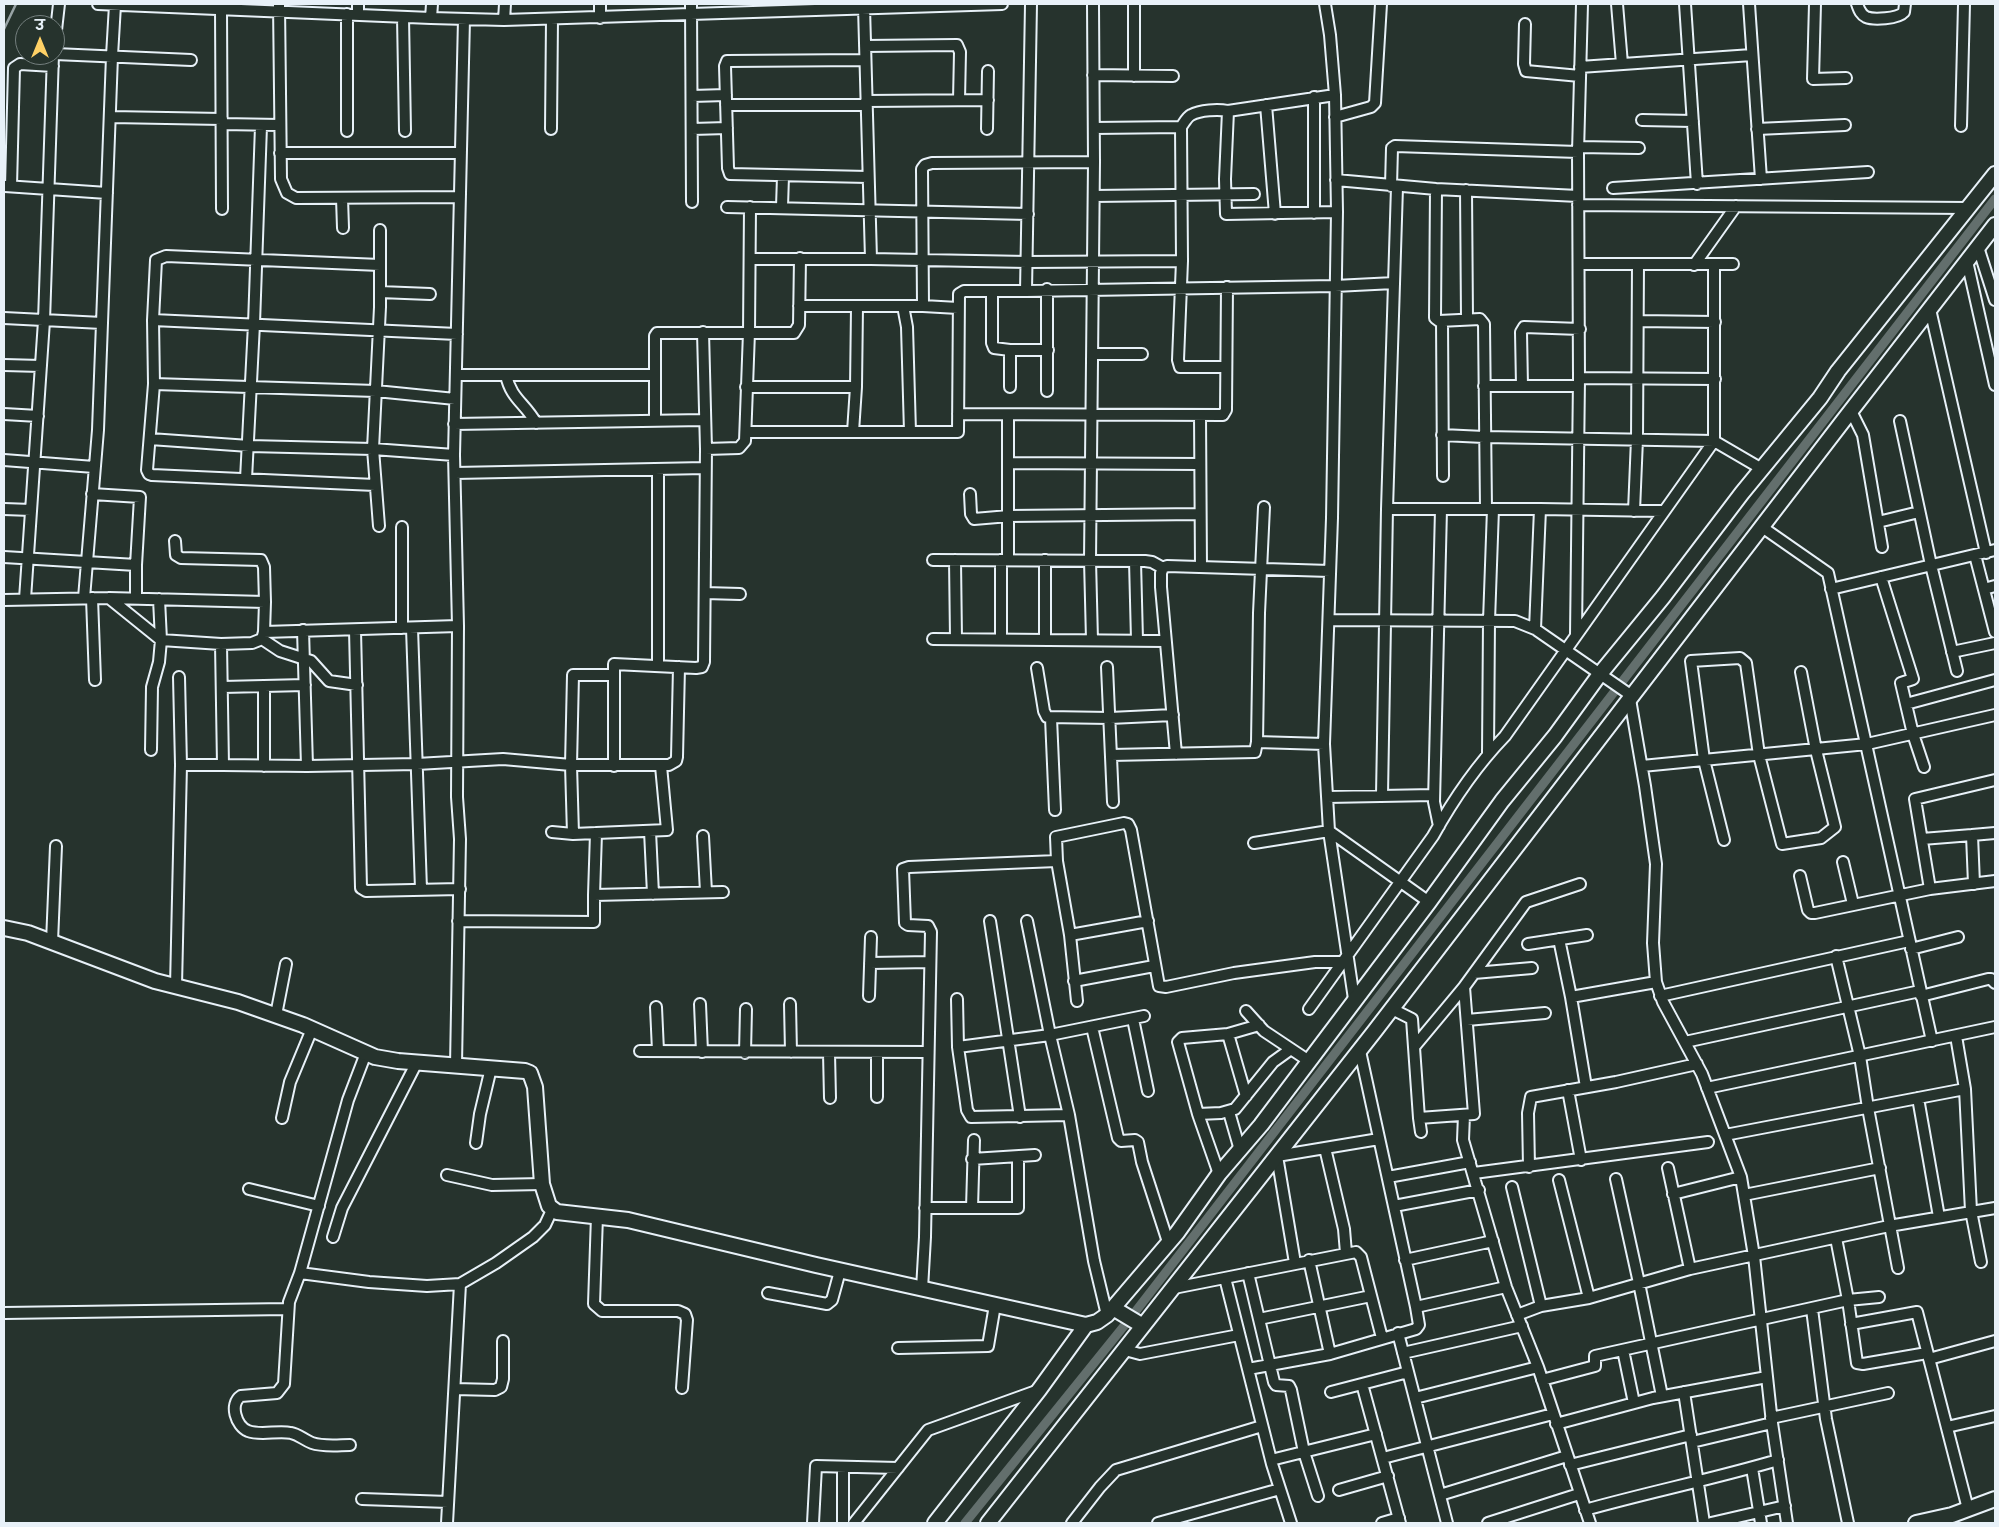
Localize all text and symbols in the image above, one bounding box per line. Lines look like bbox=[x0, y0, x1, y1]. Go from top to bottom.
north arrow bbox=[15, 15, 65, 65]
text: उ bbox=[35, 17, 45, 34]

